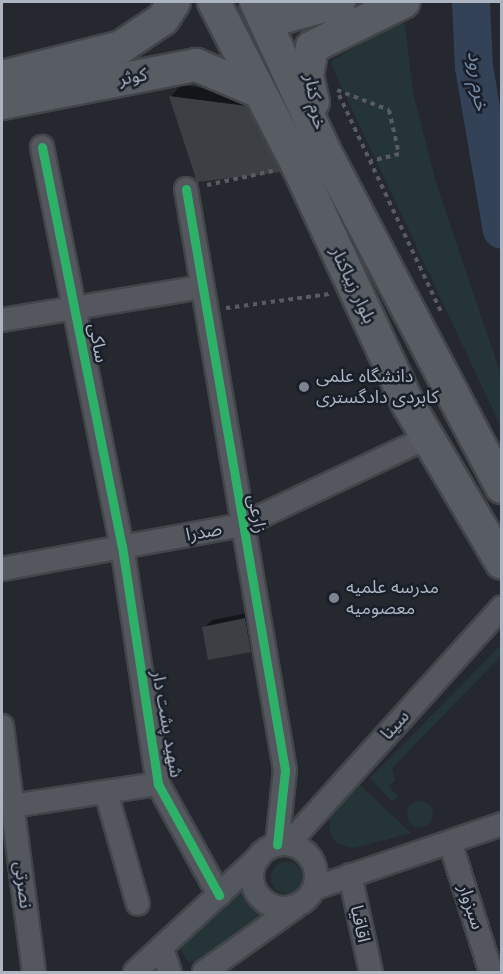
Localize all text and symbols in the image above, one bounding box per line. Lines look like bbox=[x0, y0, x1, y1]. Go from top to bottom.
water label: خرم رود bbox=[462, 50, 494, 112]
street label: کوثر bbox=[117, 64, 149, 90]
street label: خرم کنار bbox=[300, 73, 330, 131]
street label: بلوار زیباکنار bbox=[326, 243, 380, 327]
street label: ساکی bbox=[84, 321, 112, 365]
place label: دانشگاه علمی کابردی دادگستری bbox=[316, 366, 439, 409]
marker: دانشگاه علمی کابردی دادگستری bbox=[297, 380, 311, 394]
street label: زارعی bbox=[243, 493, 271, 535]
street label: صدرا bbox=[184, 518, 224, 546]
place label: مدرسه علمیه معصومیه bbox=[346, 577, 439, 620]
marker: مدرسه علمیه معصومیه bbox=[327, 591, 341, 605]
street label: شهید پشت دار bbox=[147, 669, 187, 779]
street label: سینا bbox=[376, 706, 414, 744]
street label: نصرتی bbox=[9, 860, 37, 910]
street label: سبزوار bbox=[454, 882, 488, 932]
street label: اقاقیا bbox=[346, 903, 374, 945]

